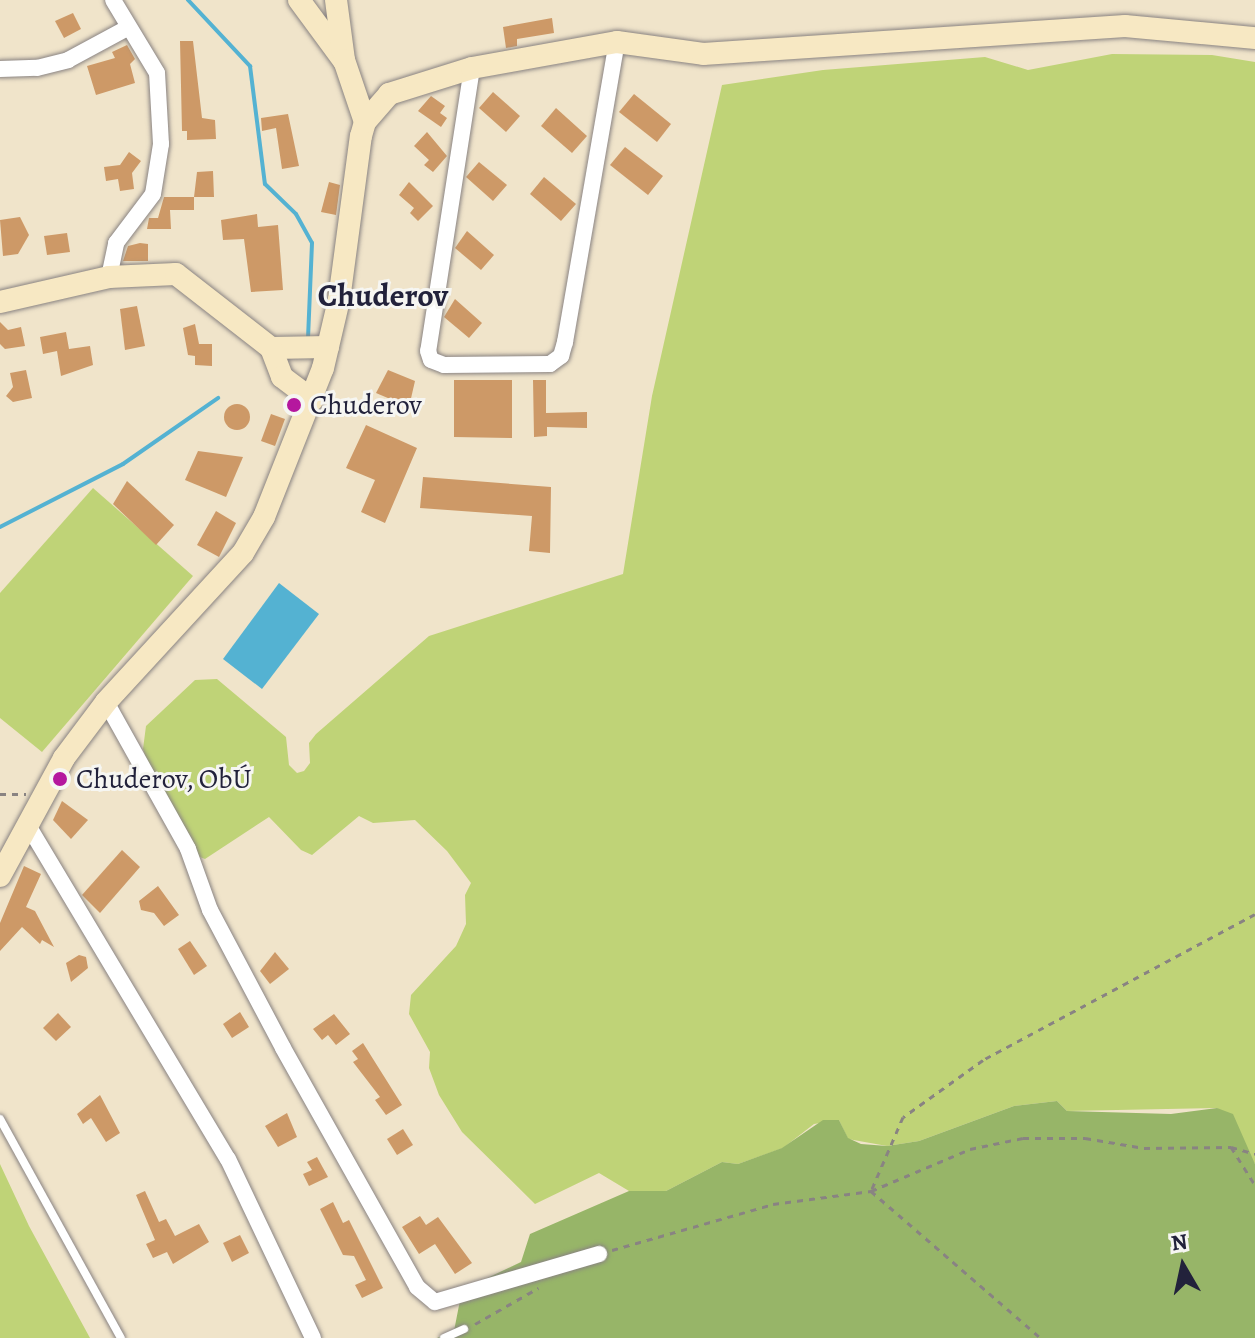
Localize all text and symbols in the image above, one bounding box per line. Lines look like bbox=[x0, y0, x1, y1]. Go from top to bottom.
district label: Chuderov bbox=[318, 276, 448, 314]
place label: Chuderov bbox=[310, 388, 422, 422]
marker: Chuderov bbox=[285, 396, 303, 414]
place label: Chuderov, ObÚ bbox=[76, 762, 252, 796]
marker: Chuderov, ObÚ bbox=[51, 770, 69, 788]
north arrow bbox=[1143, 1226, 1223, 1306]
text: N bbox=[1169, 1226, 1190, 1258]

